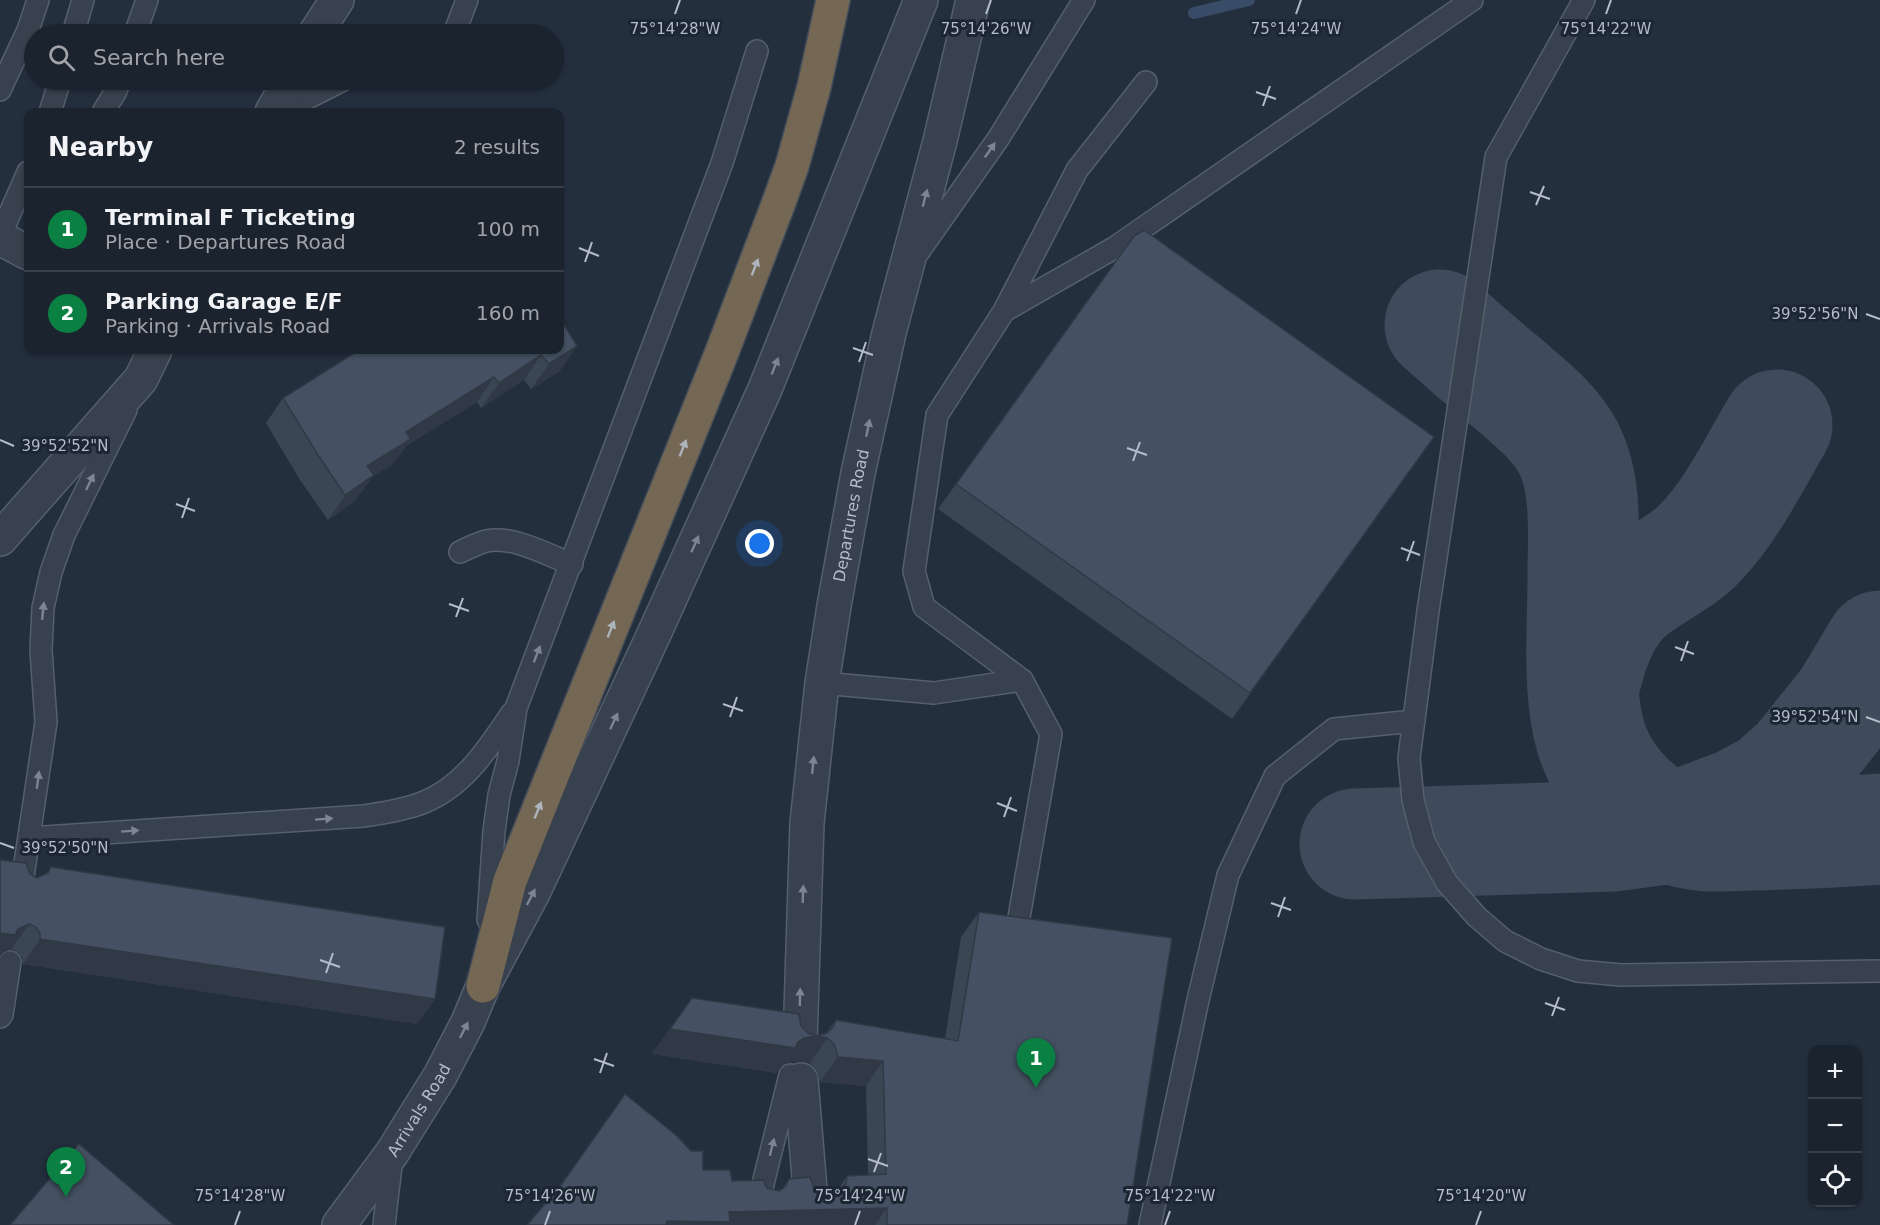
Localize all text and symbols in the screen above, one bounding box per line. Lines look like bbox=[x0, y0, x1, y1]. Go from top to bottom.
text: 75°14'28"W bbox=[630, 20, 720, 38]
text: 75°14'26"W bbox=[941, 20, 1031, 38]
text: 75°14'24"W bbox=[1251, 20, 1341, 38]
text: 75°14'22"W bbox=[1561, 20, 1651, 38]
search box bbox=[24, 24, 564, 90]
icon: search bbox=[45, 41, 78, 74]
text: Search here bbox=[93, 45, 225, 70]
text: Nearby bbox=[48, 132, 153, 162]
text: 2 results bbox=[454, 135, 540, 159]
one-way arrow bbox=[984, 143, 996, 159]
one-way arrow bbox=[921, 189, 931, 207]
text: Terminal F Ticketing bbox=[105, 205, 356, 230]
text: 1 bbox=[61, 217, 74, 241]
text: 100 m bbox=[476, 217, 540, 241]
text: Place · Departures Road bbox=[105, 230, 346, 254]
one-way arrow bbox=[751, 258, 760, 276]
text: Parking Garage E/F bbox=[105, 289, 343, 314]
text: 2 bbox=[61, 301, 74, 325]
text: 160 m bbox=[476, 301, 540, 325]
text: 39°52'56"N bbox=[1771, 305, 1859, 323]
text: Parking · Arrivals Road bbox=[105, 314, 330, 338]
one-way arrow bbox=[771, 357, 780, 375]
one-way arrow bbox=[864, 418, 873, 437]
text: 39°52'52"N bbox=[21, 437, 109, 455]
one-way arrow bbox=[679, 439, 689, 457]
street label: Departures Road bbox=[829, 447, 873, 583]
one-way arrow bbox=[85, 474, 95, 491]
your location bbox=[745, 529, 774, 558]
one-way arrow bbox=[690, 534, 700, 552]
one-way arrow bbox=[38, 601, 48, 620]
one-way arrow bbox=[606, 620, 616, 638]
one-way arrow bbox=[532, 644, 542, 662]
text: 39°52'54"N bbox=[1771, 708, 1859, 726]
one-way arrow bbox=[609, 712, 618, 729]
one-way arrow bbox=[808, 756, 818, 775]
one-way arrow bbox=[33, 770, 42, 789]
one-way arrow bbox=[534, 801, 543, 819]
one-way arrow bbox=[315, 814, 334, 824]
one-way arrow bbox=[120, 827, 139, 836]
text: 39°52'50"N bbox=[21, 839, 109, 857]
one-way arrow bbox=[799, 885, 808, 904]
one-way arrow bbox=[526, 889, 535, 906]
one-way arrow bbox=[796, 988, 805, 1007]
one-way arrow bbox=[459, 1021, 468, 1038]
pin: 1 bbox=[1016, 1038, 1056, 1088]
map controls bbox=[1808, 1045, 1862, 1207]
button: + bbox=[1808, 1045, 1862, 1099]
street label: Arrivals Road bbox=[383, 1060, 454, 1160]
button: − bbox=[1808, 1099, 1862, 1153]
one-way arrow bbox=[768, 1138, 778, 1157]
pin: 2 bbox=[46, 1148, 86, 1197]
button: locate bbox=[1808, 1153, 1862, 1207]
text: 75°14'28"W bbox=[195, 1187, 285, 1205]
text: 75°14'26"W bbox=[505, 1187, 595, 1205]
text: 75°14'24"W bbox=[815, 1187, 905, 1205]
text: 75°14'22"W bbox=[1125, 1187, 1215, 1205]
text: 75°14'20"W bbox=[1436, 1187, 1526, 1205]

